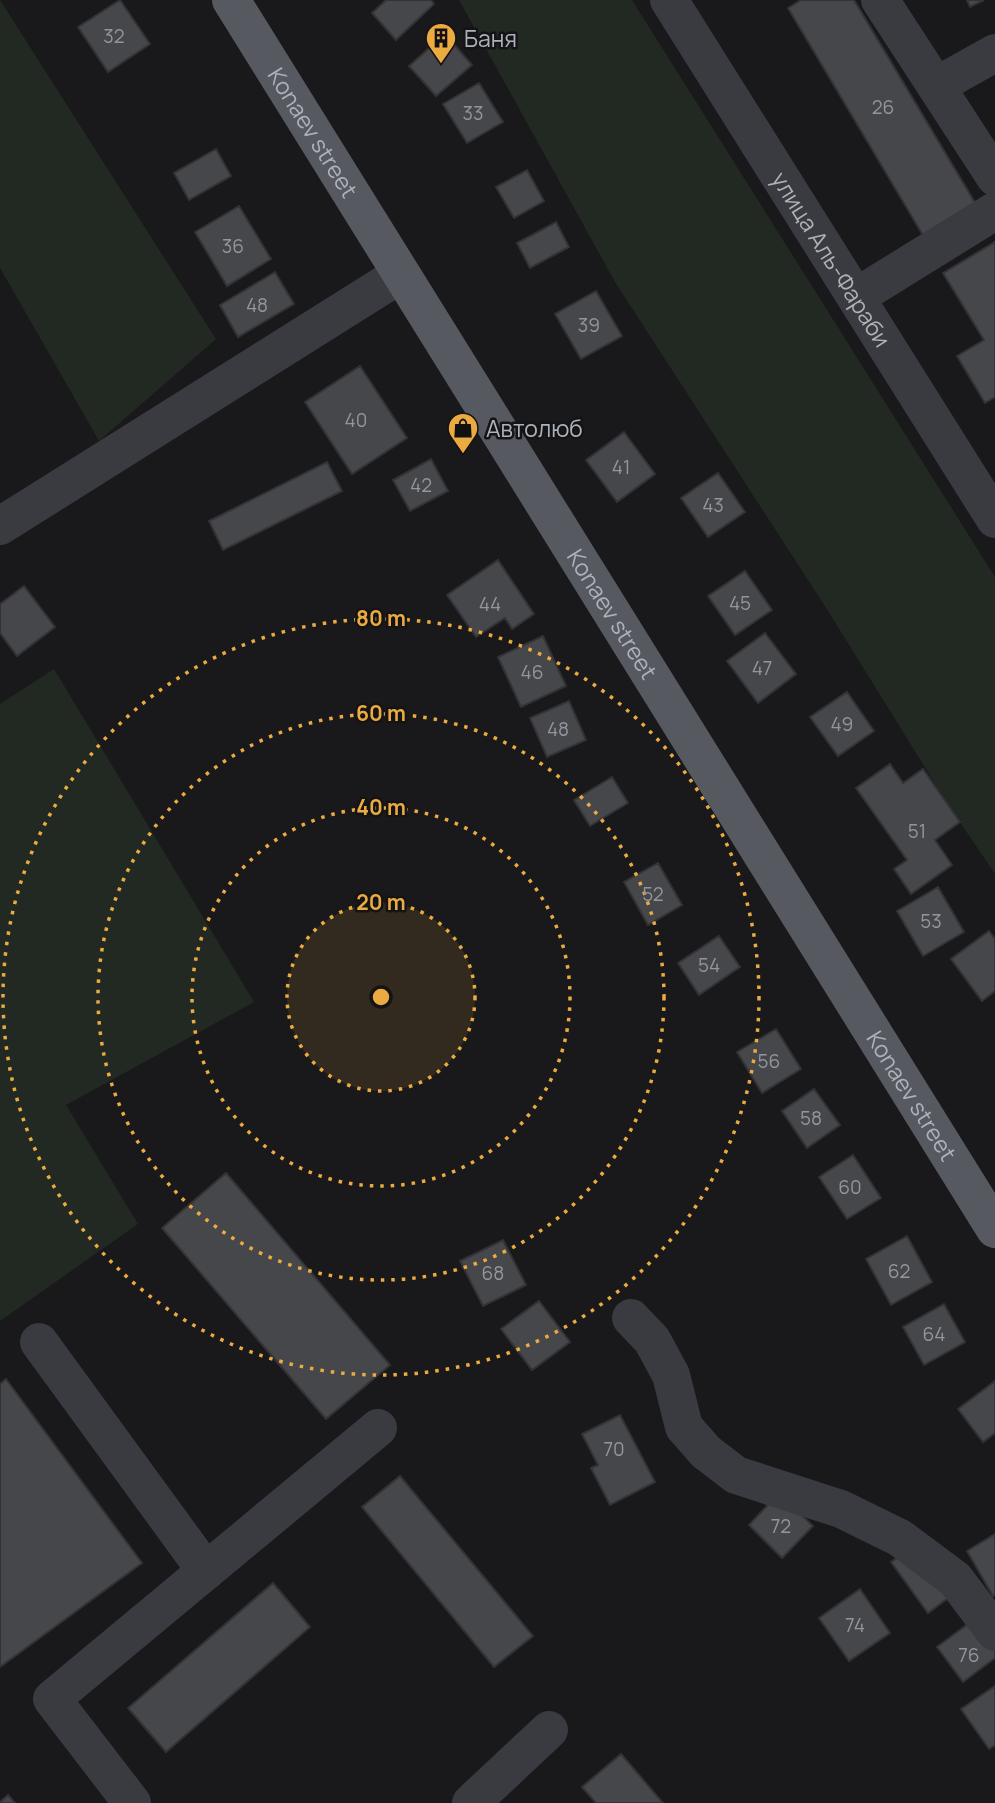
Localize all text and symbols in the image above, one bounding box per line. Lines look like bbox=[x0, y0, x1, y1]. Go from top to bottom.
building icon: Баня bbox=[424, 21, 458, 65]
place label: Баня bbox=[464, 22, 517, 54]
house number: 32 bbox=[103, 23, 125, 49]
street label: Konaev street bbox=[261, 61, 366, 204]
house number: 26 bbox=[872, 94, 894, 120]
house number: 33 bbox=[462, 100, 484, 126]
street label: улица Аль-Фараби bbox=[765, 165, 899, 353]
house number: 36 bbox=[222, 233, 244, 259]
house number: 48 bbox=[246, 292, 268, 318]
house number: 39 bbox=[578, 312, 600, 338]
house number: 40 bbox=[345, 407, 367, 433]
shop icon: Автолюб bbox=[446, 411, 480, 455]
place label: Автолюб bbox=[486, 412, 583, 444]
house number: 41 bbox=[612, 454, 630, 480]
house number: 42 bbox=[410, 472, 432, 498]
house number: 43 bbox=[702, 492, 724, 518]
street label: Konaev street bbox=[560, 543, 665, 685]
house number: 45 bbox=[729, 590, 751, 616]
house number: 44 bbox=[479, 591, 501, 617]
text: 80 m bbox=[356, 604, 406, 632]
house number: 47 bbox=[752, 655, 772, 681]
house number: 46 bbox=[521, 659, 544, 685]
text: 60 m bbox=[356, 699, 406, 727]
house number: 49 bbox=[831, 711, 853, 737]
house number: 48 bbox=[547, 716, 569, 742]
text: 40 m bbox=[356, 793, 406, 821]
house number: 51 bbox=[908, 818, 926, 844]
house number: 52 bbox=[642, 881, 664, 907]
text: 20 m bbox=[356, 888, 406, 916]
house number: 53 bbox=[920, 908, 942, 934]
house number: 54 bbox=[698, 952, 720, 978]
centre of rings bbox=[369, 985, 393, 1009]
street label: Konaev street bbox=[860, 1024, 965, 1167]
house number: 56 bbox=[758, 1048, 780, 1074]
house number: 58 bbox=[800, 1105, 822, 1131]
house number: 60 bbox=[838, 1174, 862, 1200]
house number: 62 bbox=[888, 1258, 910, 1284]
house number: 68 bbox=[482, 1260, 504, 1286]
house number: 64 bbox=[923, 1321, 946, 1347]
house number: 70 bbox=[603, 1436, 625, 1462]
house number: 72 bbox=[771, 1513, 791, 1539]
house number: 74 bbox=[845, 1612, 865, 1638]
house number: 76 bbox=[958, 1642, 980, 1668]

